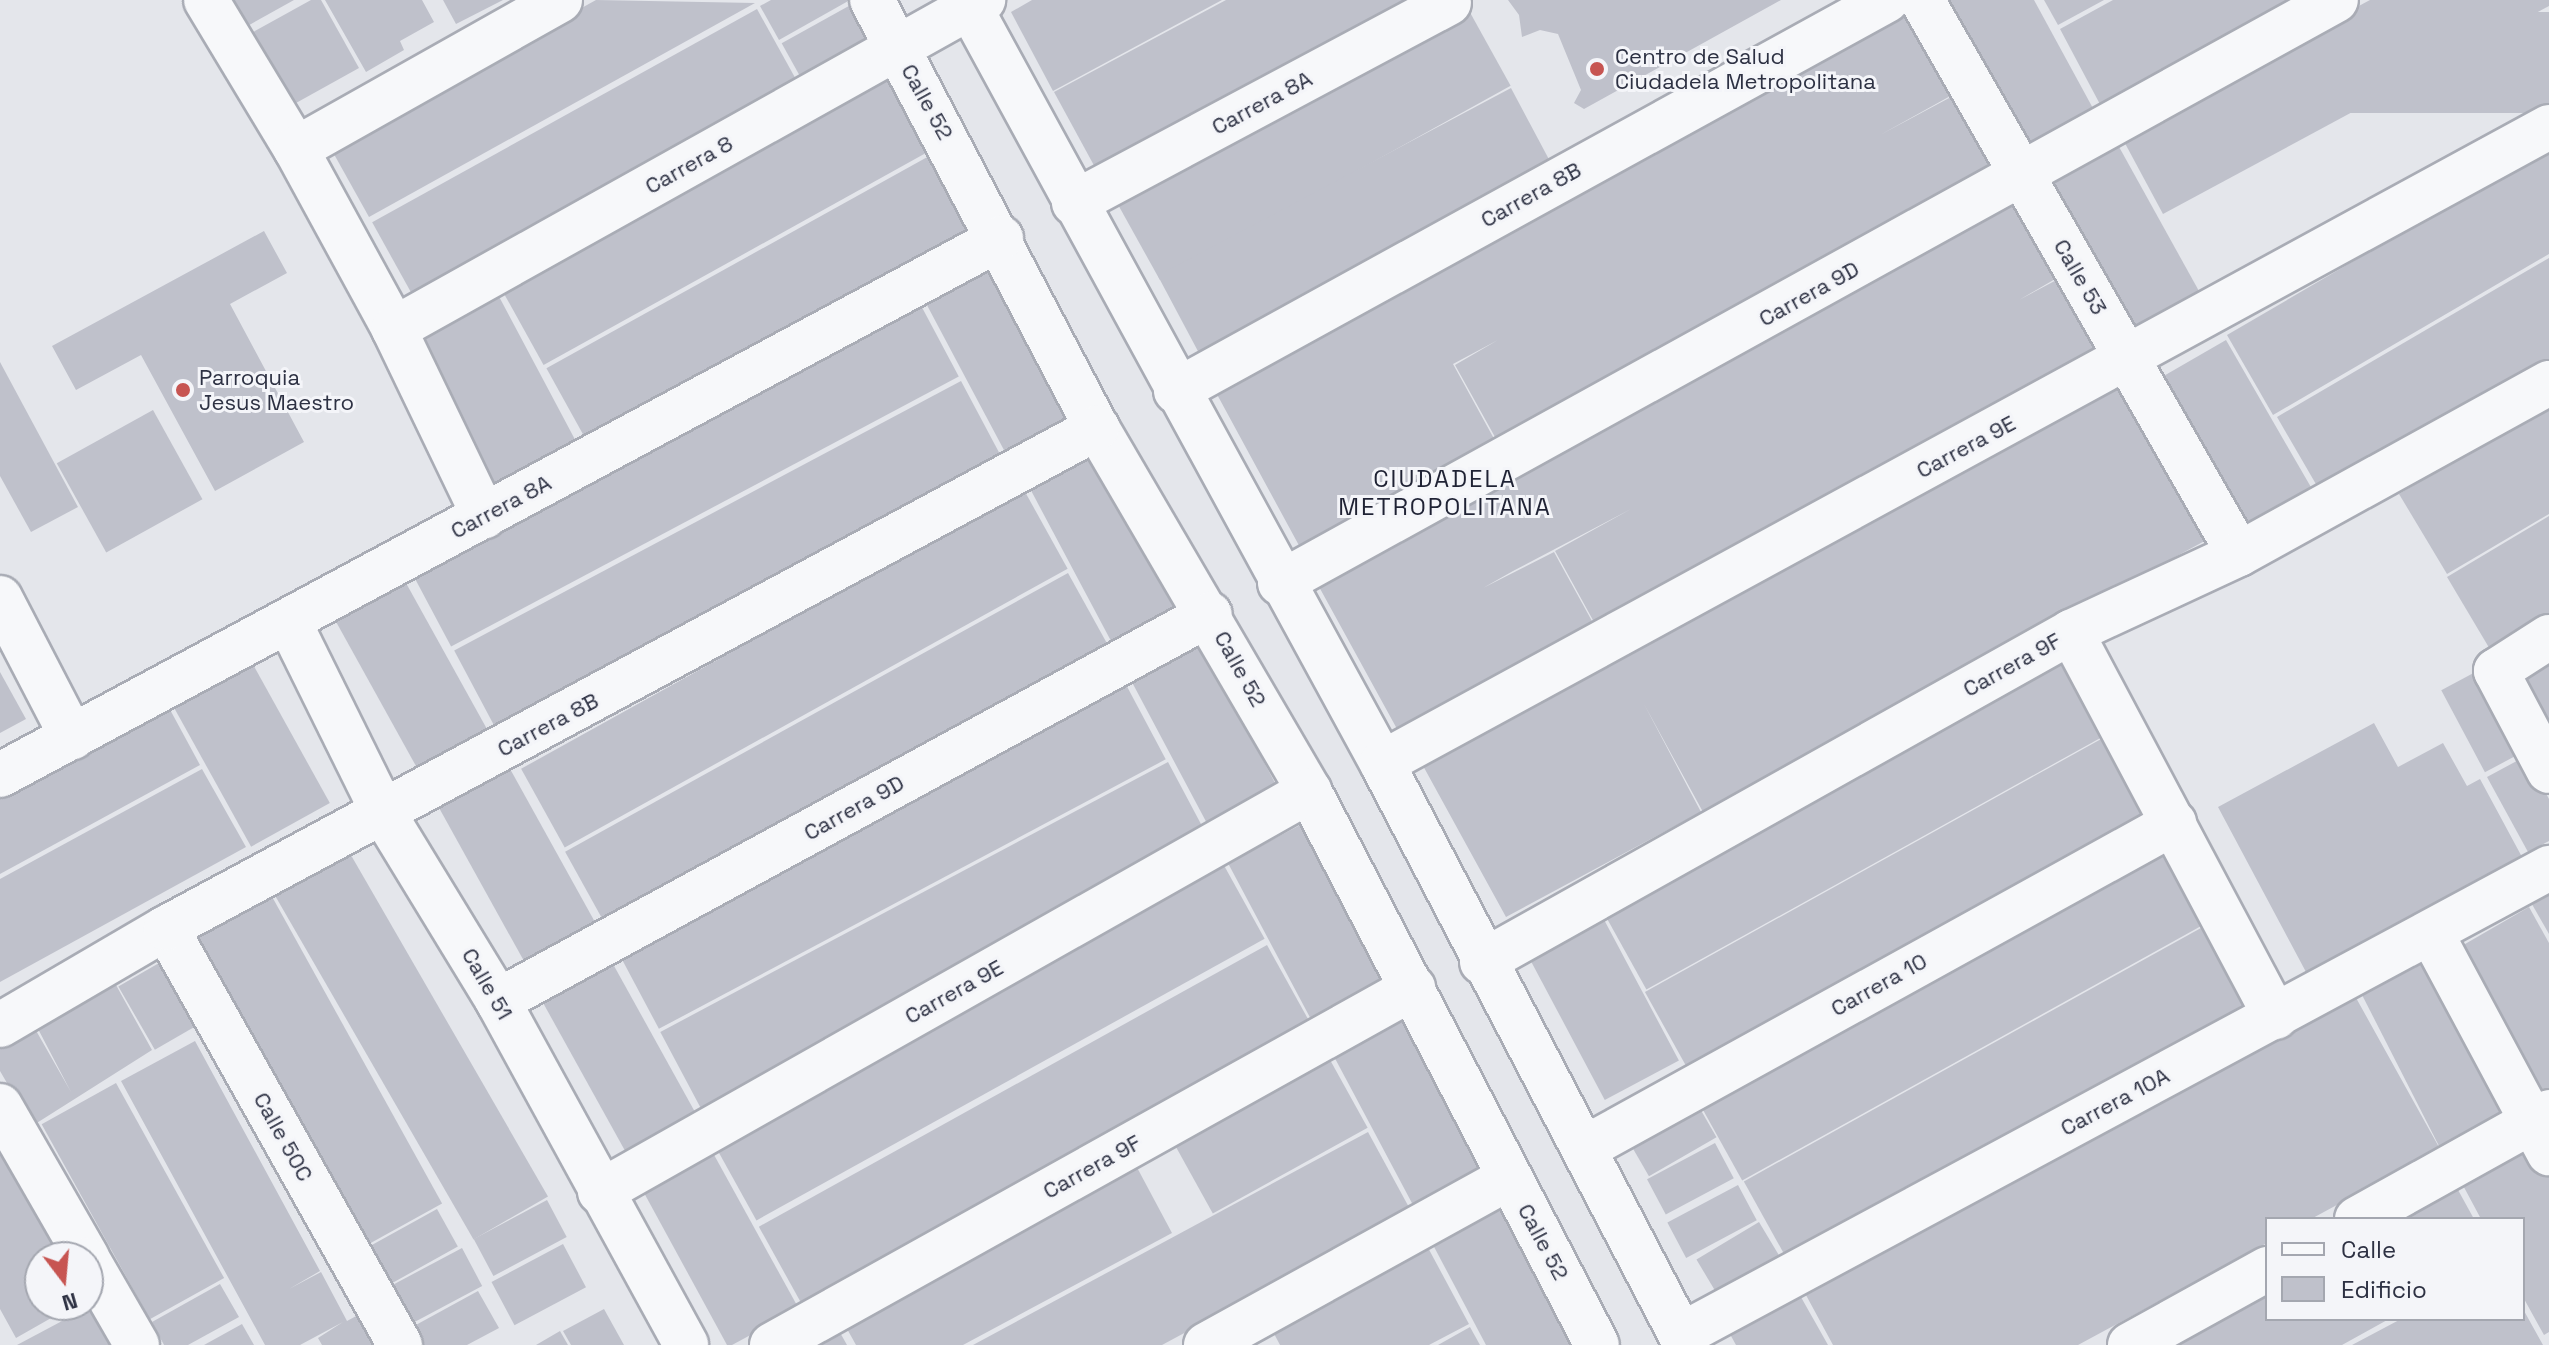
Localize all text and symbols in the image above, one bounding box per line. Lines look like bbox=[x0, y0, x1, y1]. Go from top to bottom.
place label: Centro de Salud Ciudadela Metropolitana bbox=[1615, 43, 1876, 94]
marker: Centro de Salud Ciudadela Metropolitana bbox=[1586, 58, 1608, 80]
street label: Calle 52 bbox=[895, 60, 959, 144]
street label: Carrera 8A bbox=[1207, 66, 1317, 140]
street label: Carrera 8 bbox=[641, 130, 737, 200]
street label: Carrera 8B bbox=[1476, 157, 1586, 233]
street label: Calle 53 bbox=[2048, 235, 2112, 319]
street label: Carrera 9D bbox=[1754, 256, 1864, 332]
place label: Parroquia Jesus Maestro bbox=[199, 364, 354, 416]
marker: Parroquia Jesus Maestro bbox=[174, 381, 192, 399]
street label: Carrera 9E bbox=[1912, 410, 2020, 484]
district label: CIUDADELA METROPOLITANA bbox=[1338, 465, 1552, 521]
street label: Carrera 8A bbox=[446, 470, 556, 544]
street label: Calle 52 bbox=[1208, 627, 1272, 711]
street label: Carrera 9F bbox=[1959, 627, 2065, 703]
street label: Carrera 8B bbox=[493, 687, 603, 763]
street label: Carrera 9D bbox=[799, 770, 909, 846]
street label: Calle 51 bbox=[456, 944, 518, 1024]
street label: Carrera 10 bbox=[1826, 948, 1932, 1022]
street label: Carrera 9E bbox=[900, 954, 1008, 1030]
street label: Carrera 10A bbox=[2056, 1062, 2174, 1142]
street label: Calle 50C bbox=[248, 1088, 318, 1186]
street label: Carrera 9F bbox=[1039, 1129, 1145, 1205]
street label: Calle 52 bbox=[1512, 1199, 1574, 1285]
legend bbox=[2265, 1217, 2525, 1321]
text: Calle bbox=[2341, 1234, 2396, 1265]
north arrow bbox=[24, 1241, 104, 1321]
text: Edificio bbox=[2341, 1274, 2427, 1305]
text: N bbox=[59, 1287, 81, 1318]

